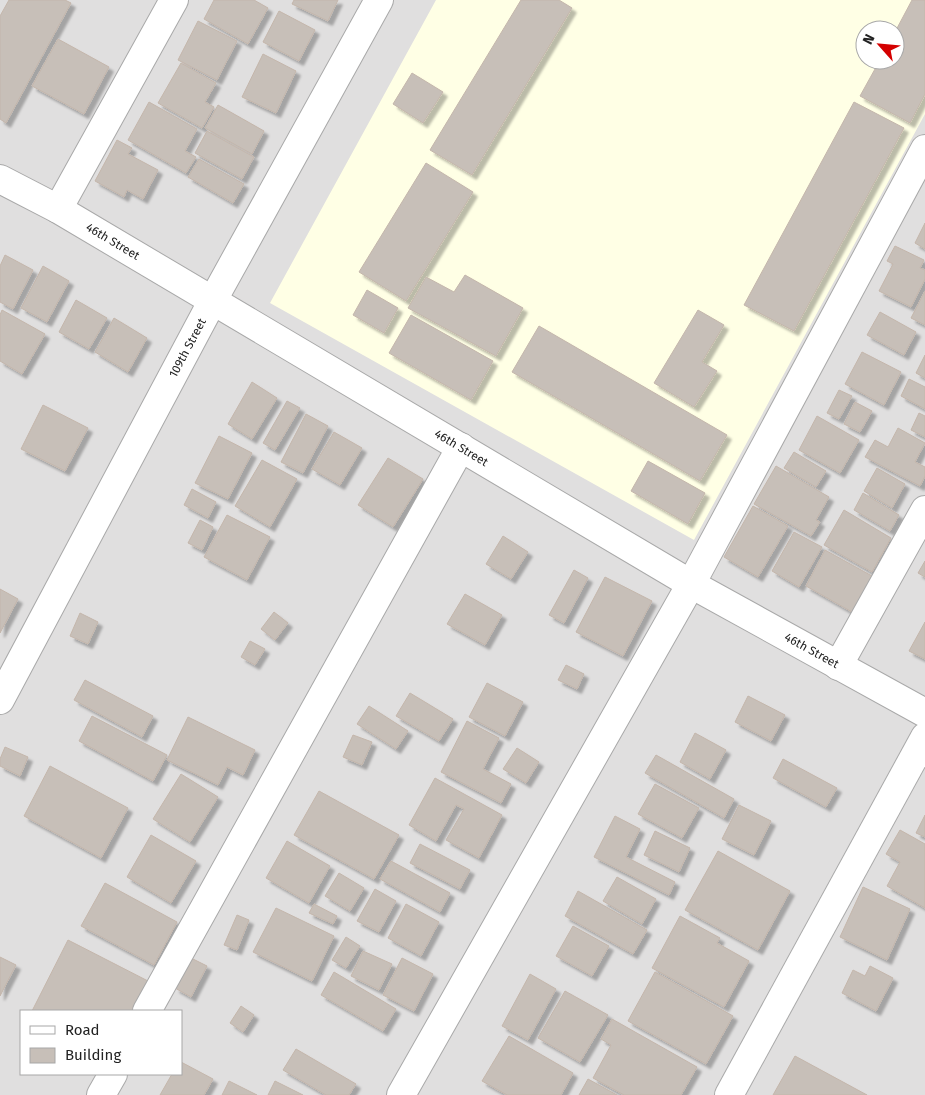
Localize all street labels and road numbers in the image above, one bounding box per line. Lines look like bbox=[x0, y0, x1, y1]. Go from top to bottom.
street label: 46th Street bbox=[83, 220, 143, 263]
street label: 109th Street bbox=[166, 315, 209, 380]
street label: 46th Street bbox=[432, 427, 491, 470]
street label: 46th Street bbox=[782, 630, 842, 672]

